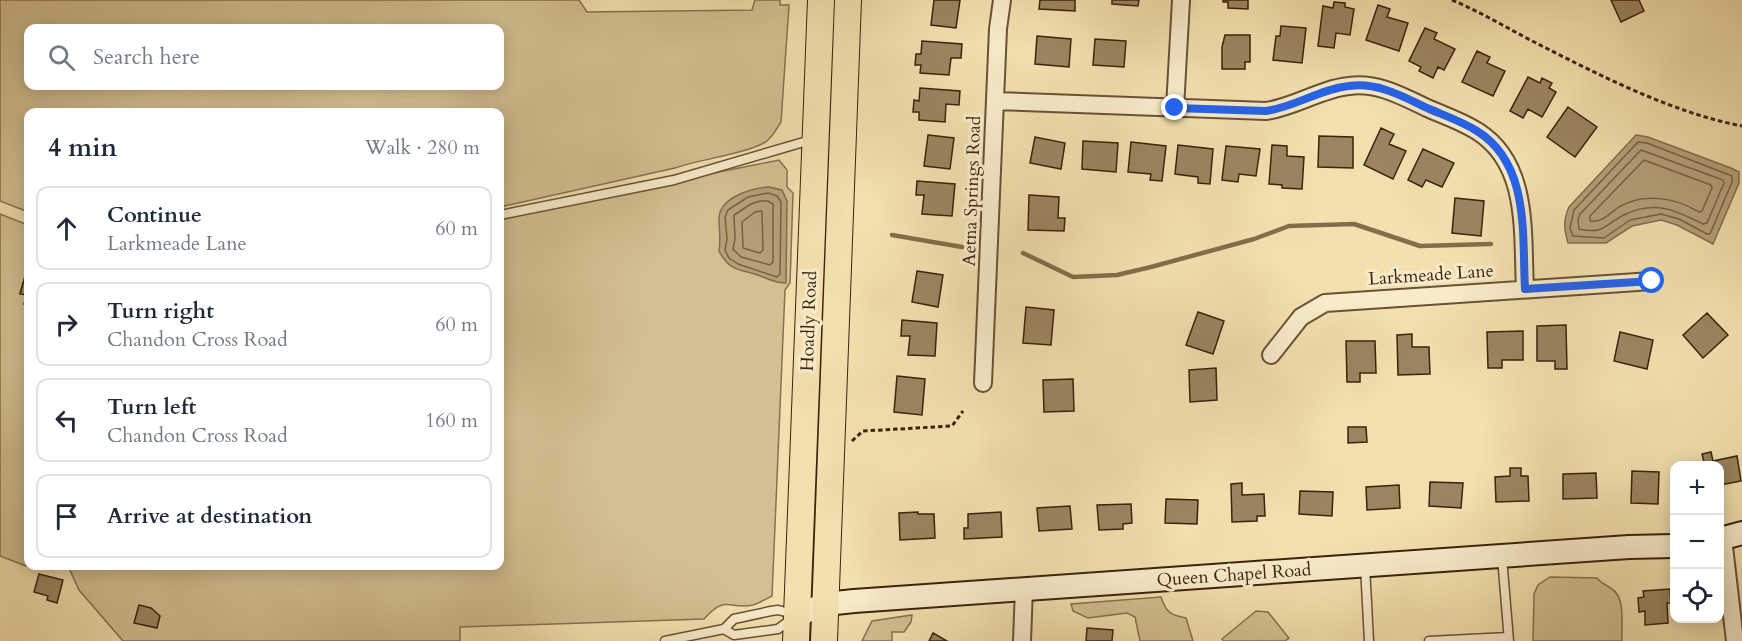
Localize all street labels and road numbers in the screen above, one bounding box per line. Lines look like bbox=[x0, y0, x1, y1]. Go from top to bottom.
street label: Aetna Springs Road bbox=[957, 115, 987, 267]
street label: Larkmeade Lane bbox=[1367, 258, 1495, 292]
street label: Hoadly Road bbox=[795, 270, 823, 372]
street label: Queen Chapel Road bbox=[1156, 557, 1313, 593]

